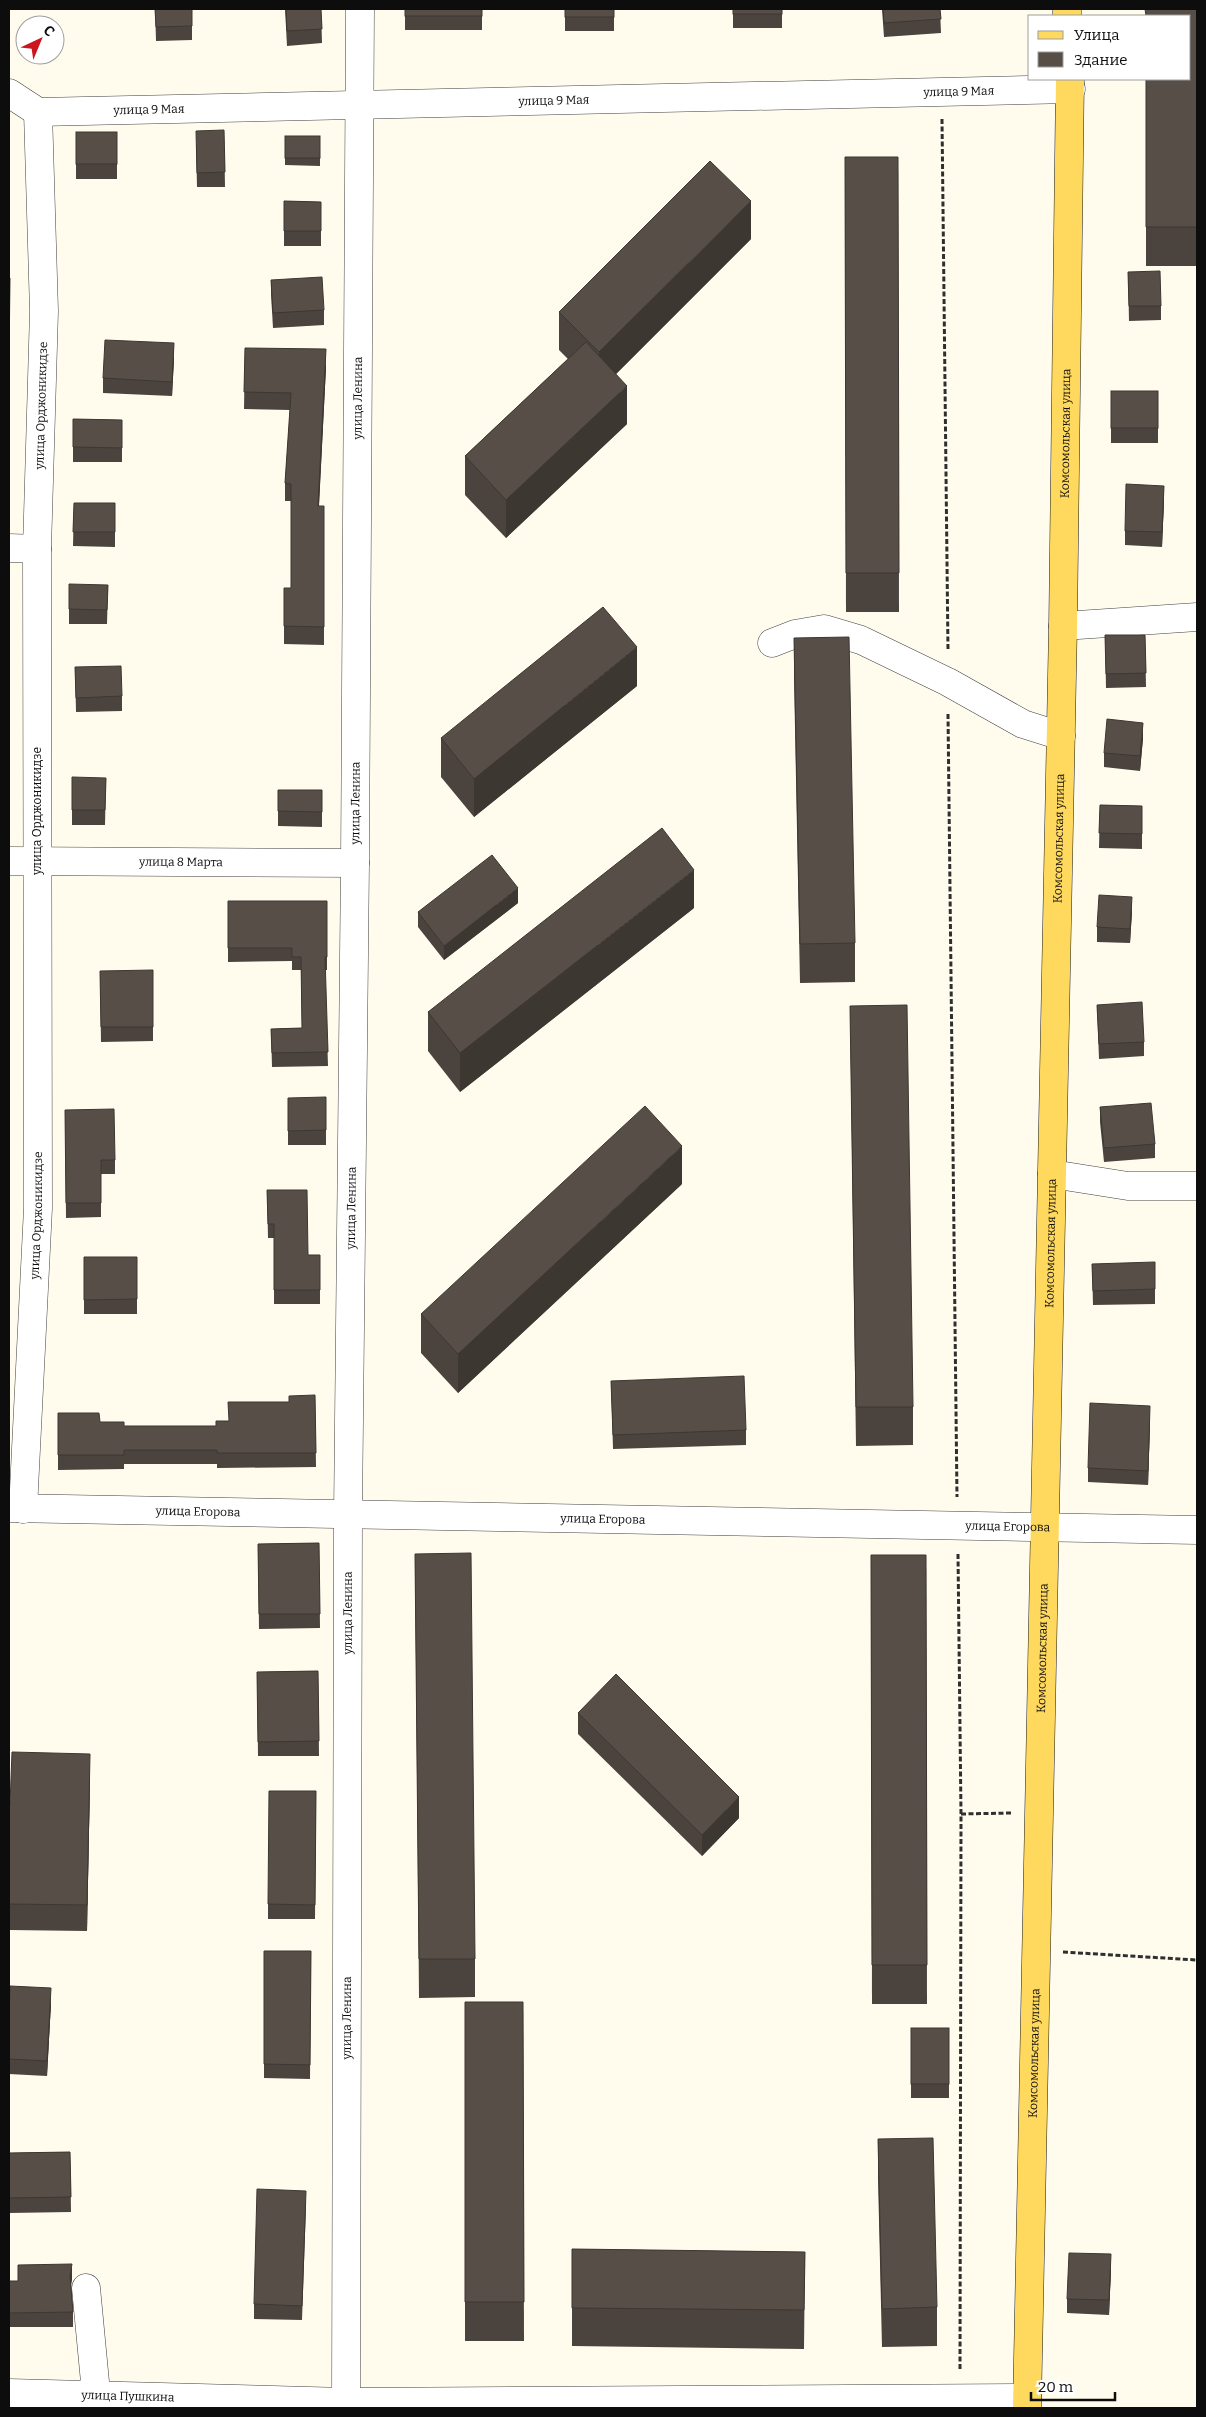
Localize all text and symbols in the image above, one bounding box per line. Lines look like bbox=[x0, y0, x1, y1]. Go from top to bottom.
north arrow bbox=[15, 15, 65, 65]
legend bbox=[1028, 15, 1191, 80]
text: С bbox=[40, 22, 58, 40]
text: Улица bbox=[1074, 26, 1120, 44]
text: Здание bbox=[1074, 51, 1128, 69]
street label: улица 9 Мая bbox=[922, 84, 995, 99]
street label: улица 9 Мая bbox=[517, 93, 590, 108]
street label: улица 9 Мая bbox=[112, 102, 185, 117]
street label: улица Орджоникидзе bbox=[32, 341, 50, 471]
street label: улица Ленина bbox=[350, 356, 365, 441]
street label: Комсомольская улица bbox=[1058, 368, 1073, 498]
street label: улица Орджоникидзе bbox=[30, 747, 44, 876]
street label: улица Ленина bbox=[348, 761, 363, 846]
street label: Комсомольская улица bbox=[1050, 773, 1067, 903]
street label: улица 8 Марта bbox=[138, 855, 223, 869]
street label: улица Орджоникидзе bbox=[27, 1151, 45, 1281]
street label: улица Ленина bbox=[344, 1166, 359, 1251]
street label: Комсомольская улица bbox=[1042, 1178, 1059, 1308]
street label: улица Егорова bbox=[154, 1504, 241, 1519]
street label: улица Егорова bbox=[559, 1511, 646, 1527]
street label: улица Егорова bbox=[964, 1519, 1051, 1534]
street label: улица Ленина bbox=[341, 1571, 355, 1656]
street label: Комсомольская улица bbox=[1034, 1583, 1051, 1713]
street label: улица Ленина bbox=[340, 1976, 354, 2061]
street label: Комсомольская улица bbox=[1026, 1988, 1042, 2118]
scale bar bbox=[1031, 2370, 1115, 2402]
text: 20 m bbox=[1038, 2378, 1074, 2396]
street label: улица Пушкина bbox=[80, 2388, 175, 2404]

